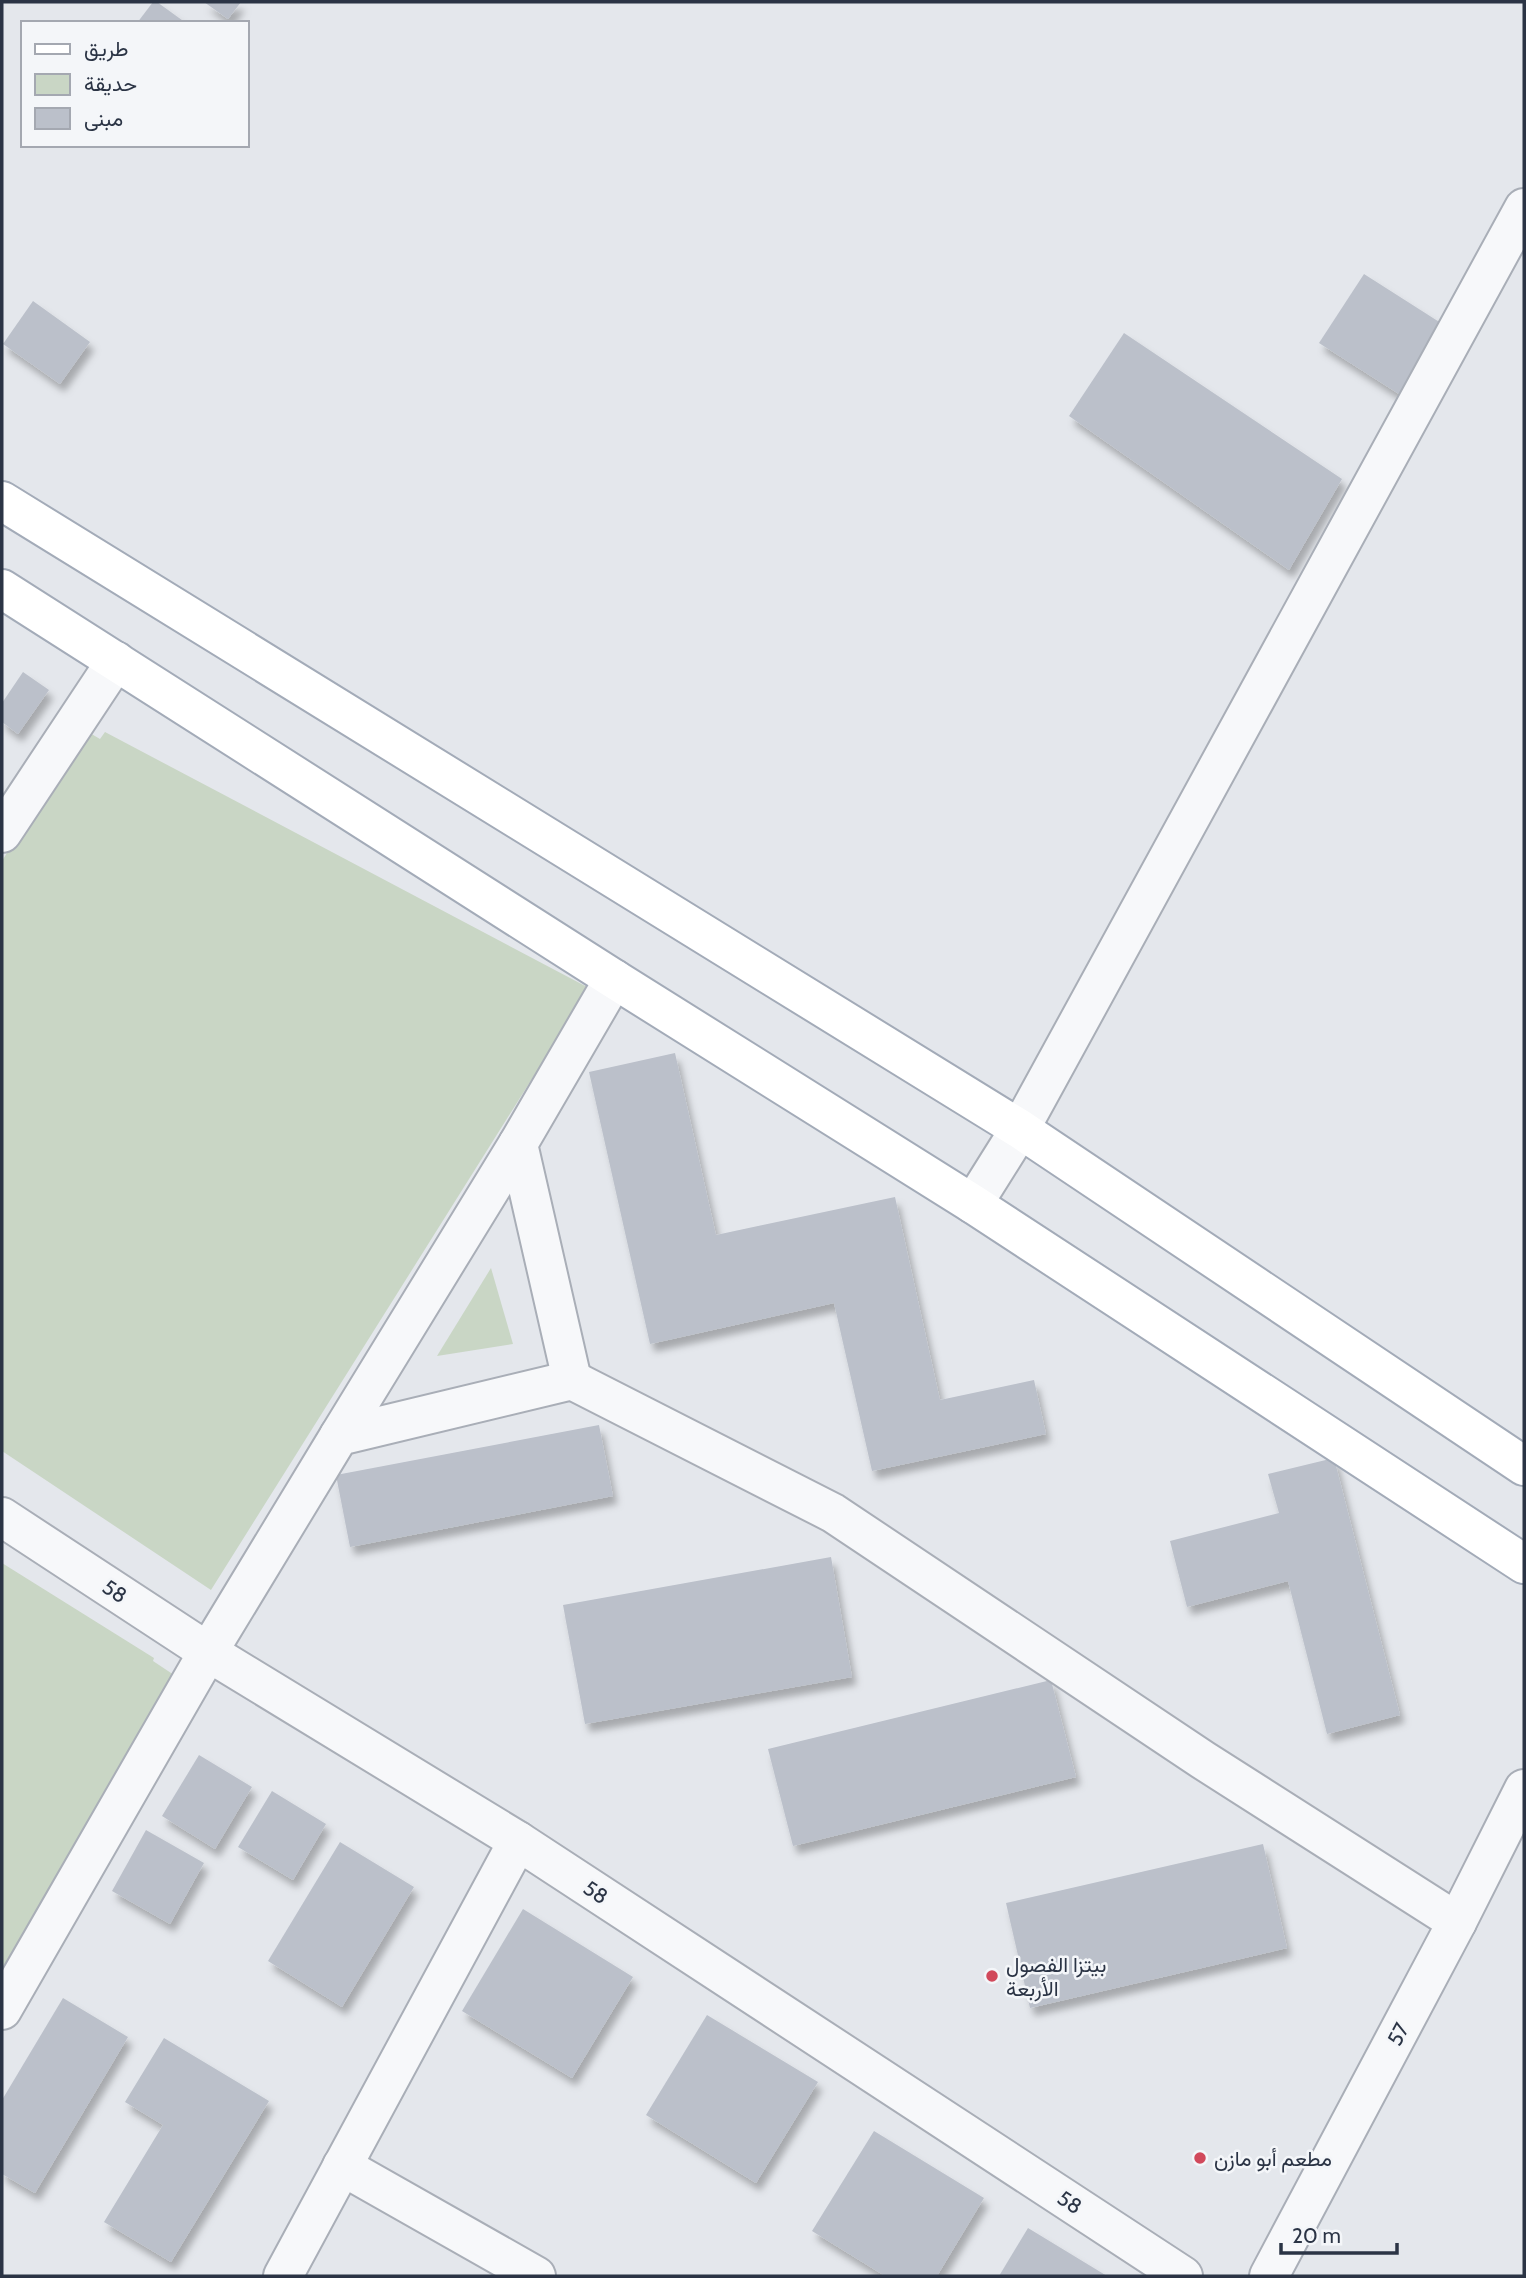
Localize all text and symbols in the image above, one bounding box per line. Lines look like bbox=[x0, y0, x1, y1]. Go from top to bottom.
legend bbox=[21, 21, 248, 147]
text: طريق bbox=[84, 36, 129, 62]
text: حديقة bbox=[84, 71, 137, 96]
text: مبنى bbox=[84, 106, 123, 131]
street label: 58 bbox=[98, 1574, 132, 1608]
street label: 58 bbox=[579, 1875, 613, 1909]
place label: بيتزا الفصول الأربعة bbox=[1006, 1952, 1106, 2002]
marker: بيتزا الفصول الأربعة bbox=[984, 1968, 1000, 1984]
street label: 57 bbox=[1382, 2018, 1414, 2050]
place label: مطعم أبو مازن bbox=[1214, 2146, 1332, 2173]
marker: مطعم أبو مازن bbox=[1192, 2150, 1208, 2166]
street label: 58 bbox=[1053, 2185, 1087, 2219]
scale bar bbox=[1281, 2212, 1396, 2256]
text: 20 m bbox=[1292, 2223, 1341, 2248]

